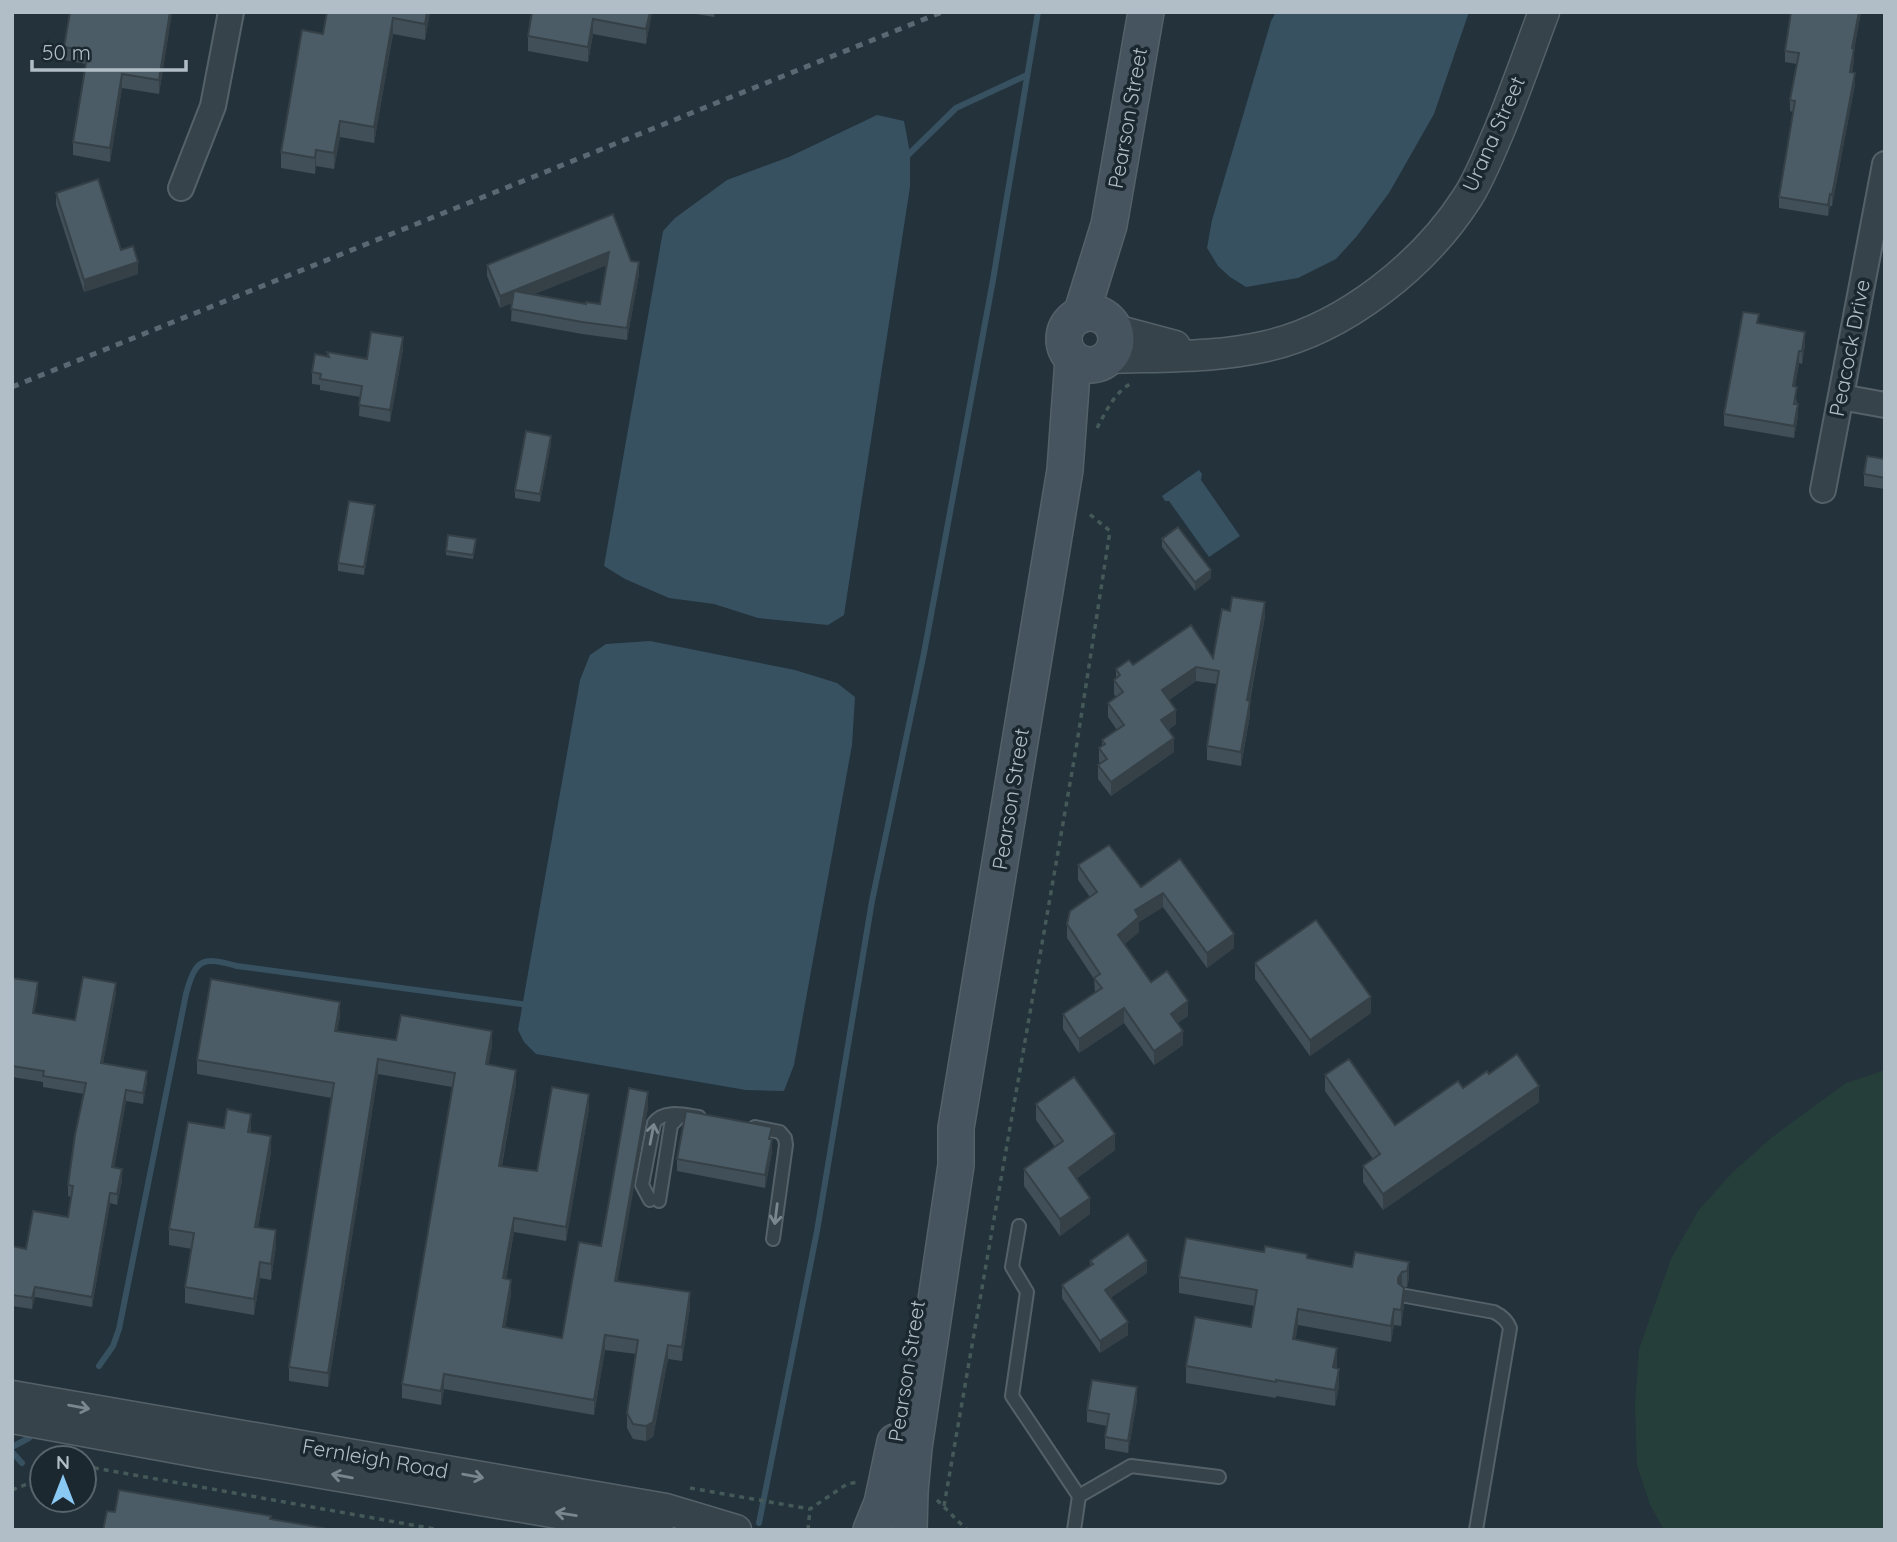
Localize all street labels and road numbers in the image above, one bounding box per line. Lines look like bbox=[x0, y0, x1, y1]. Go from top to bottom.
street label: Pearson Street bbox=[1102, 45, 1152, 190]
street label: Urana Street bbox=[1456, 72, 1530, 195]
street label: Peacock Drive bbox=[1823, 277, 1875, 418]
street label: Pearson Street bbox=[986, 726, 1034, 871]
street label: Pearson Street bbox=[882, 1298, 930, 1443]
street label: Fernleigh Road bbox=[300, 1432, 450, 1484]

